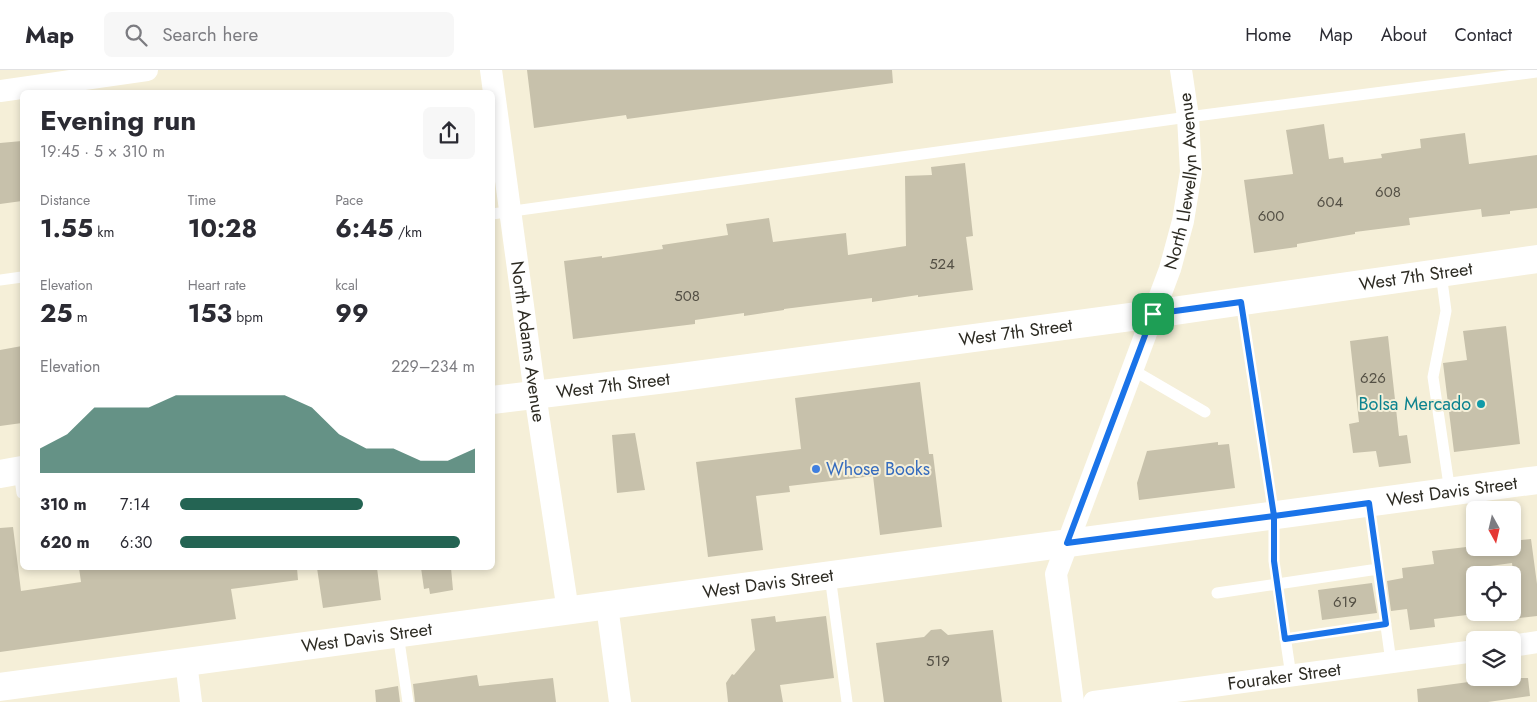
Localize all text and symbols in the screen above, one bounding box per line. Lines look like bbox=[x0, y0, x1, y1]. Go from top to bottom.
search box bbox=[104, 12, 454, 57]
text: Map bbox=[25, 17, 74, 52]
icon: search bbox=[122, 21, 150, 49]
text: Search here bbox=[162, 21, 258, 48]
text: Home bbox=[1245, 22, 1291, 48]
text: Map bbox=[1319, 22, 1353, 48]
text: About bbox=[1381, 22, 1426, 48]
text: Contact bbox=[1454, 22, 1512, 48]
street label: North Llewellyn Avenue bbox=[1157, 91, 1204, 273]
text: Evening run bbox=[40, 100, 196, 141]
button: share bbox=[423, 107, 475, 159]
text: 19:45 · 5 × 310 m bbox=[40, 140, 165, 163]
house number: 608 bbox=[1375, 181, 1401, 203]
text: Distance bbox=[40, 190, 90, 210]
text: Time bbox=[188, 190, 216, 210]
text: Pace bbox=[335, 190, 363, 210]
house number: 604 bbox=[1317, 191, 1343, 213]
house number: 600 bbox=[1258, 205, 1284, 227]
text: 1.55 bbox=[40, 210, 93, 246]
text: 10:28 bbox=[188, 210, 257, 246]
text: 6:45 bbox=[335, 210, 394, 246]
text: km bbox=[93, 222, 114, 242]
text: /km bbox=[394, 222, 422, 242]
house number: 524 bbox=[929, 253, 955, 275]
street label: West 7th Street bbox=[1357, 255, 1475, 297]
street label: North Adams Avenue bbox=[504, 259, 552, 424]
text: Elevation bbox=[40, 275, 93, 295]
text: Heart rate bbox=[188, 275, 246, 295]
text: kcal bbox=[335, 275, 358, 295]
house number: 508 bbox=[674, 285, 700, 307]
pin bbox=[1132, 293, 1174, 335]
text: 25 bbox=[40, 295, 73, 331]
text: 153 bbox=[188, 295, 232, 331]
text: 99 bbox=[335, 295, 369, 331]
icon: arrive bbox=[1139, 300, 1167, 328]
text: m bbox=[73, 307, 88, 327]
text: bpm bbox=[232, 307, 263, 327]
street label: West 7th Street bbox=[957, 312, 1075, 353]
text: Elevation bbox=[40, 355, 100, 378]
text: 229–234 m bbox=[391, 355, 475, 378]
street label: West 7th Street bbox=[555, 366, 672, 405]
house number: 626 bbox=[1360, 367, 1386, 389]
place label: Bolsa Mercado bbox=[1359, 391, 1471, 417]
marker: Bolsa Mercado bbox=[1475, 398, 1487, 410]
place label: Whose Books bbox=[826, 456, 930, 482]
marker: Whose Books bbox=[810, 463, 822, 475]
street label: West Davis Street bbox=[1385, 470, 1520, 513]
text: 310 m bbox=[40, 493, 87, 516]
text: 7:14 bbox=[120, 493, 150, 516]
north arrow bbox=[1466, 501, 1521, 556]
map controls bbox=[1466, 501, 1521, 686]
text: 620 m bbox=[40, 531, 90, 554]
text: 6:30 bbox=[120, 531, 152, 554]
street label: West Davis Street bbox=[701, 562, 836, 605]
button: locate bbox=[1466, 566, 1521, 621]
house number: 619 bbox=[1333, 591, 1357, 613]
street label: West Davis Street bbox=[300, 616, 434, 659]
button: layers bbox=[1466, 631, 1521, 686]
house number: 519 bbox=[926, 650, 950, 672]
street label: Fouraker Street bbox=[1226, 656, 1343, 697]

